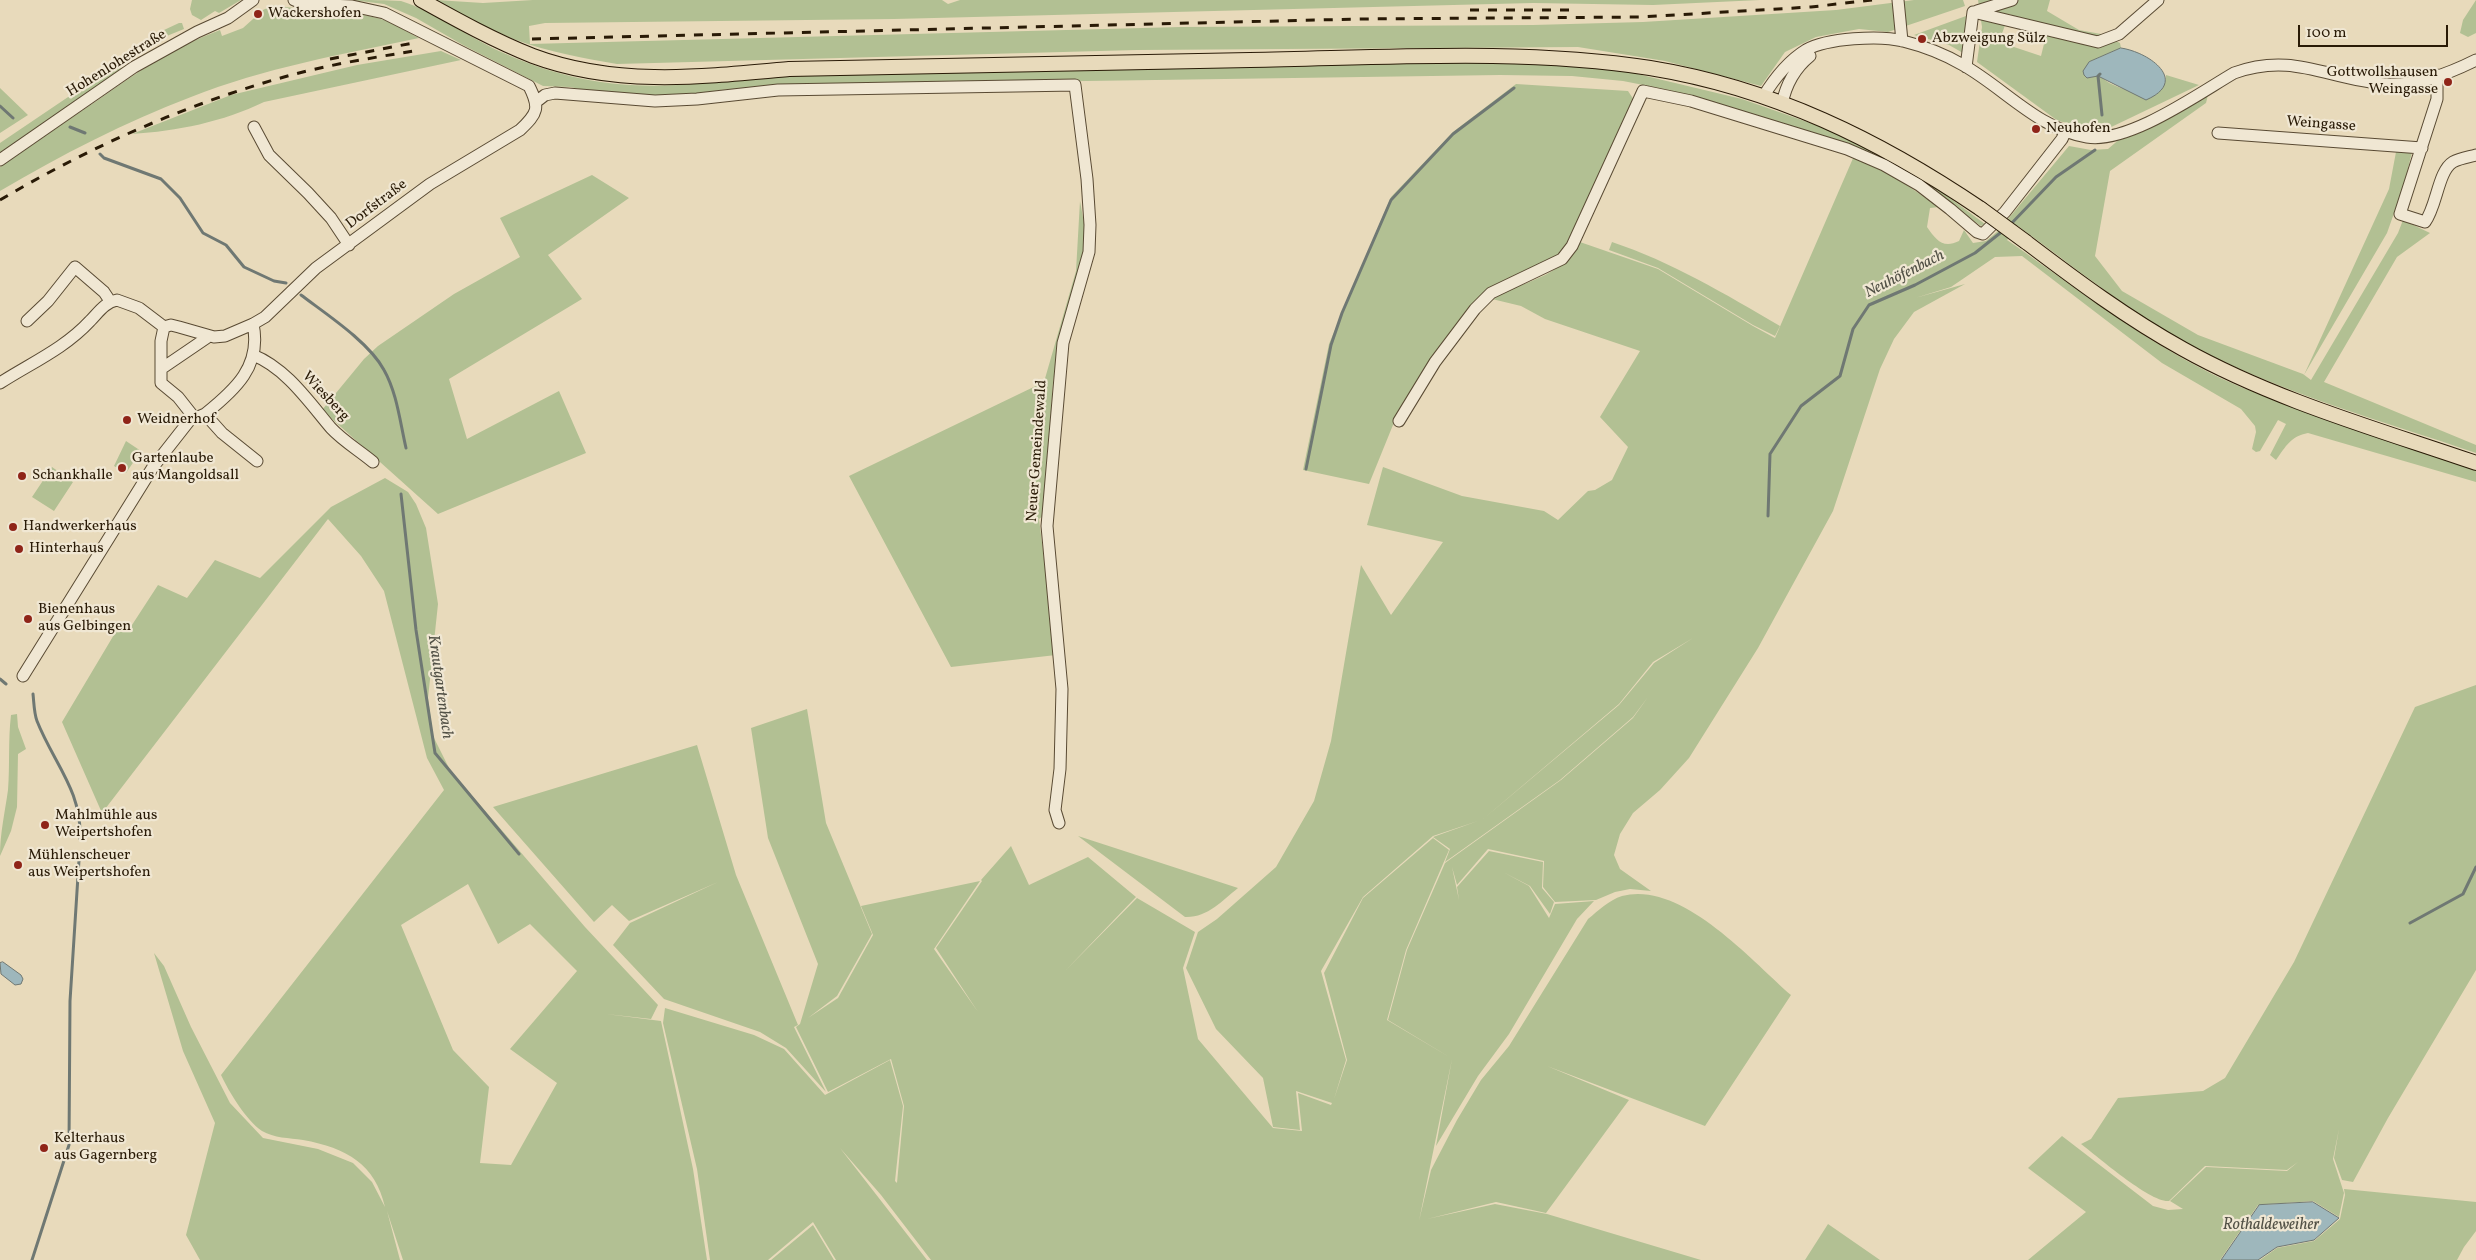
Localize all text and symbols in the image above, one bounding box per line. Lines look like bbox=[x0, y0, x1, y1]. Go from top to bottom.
place label: Wackershofen bbox=[268, 5, 362, 23]
marker: Wackershofen bbox=[252, 8, 264, 20]
scale bar bbox=[2301, 15, 2451, 47]
text: 100 m bbox=[2306, 23, 2346, 44]
street label: Hohenlohestraße bbox=[64, 26, 170, 102]
place label: Abzweigung Sülz bbox=[1932, 30, 2046, 48]
marker: Abzweigung Sülz bbox=[1916, 33, 1928, 45]
place label: Gottwollshausen Weingasse bbox=[2327, 64, 2438, 99]
marker: Gottwollshausen Weingasse bbox=[2442, 76, 2454, 88]
street label: Weingasse bbox=[2286, 114, 2356, 136]
place label: Neuhofen bbox=[2046, 120, 2111, 138]
marker: Neuhofen bbox=[2030, 123, 2042, 135]
street label: Dorfstraße bbox=[343, 176, 411, 234]
water label: Neuhöfenbach bbox=[1862, 247, 1948, 303]
street label: Wiesberg bbox=[297, 368, 353, 426]
street label: Neuer Gemeindewald bbox=[1024, 379, 1052, 523]
place label: Weidnerhof bbox=[137, 411, 215, 429]
marker: Weidnerhof bbox=[121, 414, 133, 426]
place label: Gartenlaube aus Mangoldsall bbox=[132, 450, 239, 485]
marker: Gartenlaube aus Mangoldsall bbox=[116, 462, 128, 474]
place label: Schankhalle bbox=[32, 467, 113, 485]
marker: Schankhalle bbox=[16, 470, 28, 482]
place label: Handwerkerhaus bbox=[23, 518, 137, 536]
marker: Handwerkerhaus bbox=[7, 521, 19, 533]
place label: Hinterhaus bbox=[29, 540, 104, 558]
marker: Hinterhaus bbox=[13, 543, 25, 555]
place label: Bienenhaus aus Gelbingen bbox=[38, 601, 131, 636]
marker: Bienenhaus aus Gelbingen bbox=[22, 613, 34, 625]
water label: Krautgartenbach bbox=[422, 634, 456, 740]
place label: Mahlmühle aus Weipertshofen bbox=[55, 807, 157, 842]
marker: Mahlmühle aus Weipertshofen bbox=[39, 819, 51, 831]
place label: Mühlenscheuer aus Weipertshofen bbox=[28, 847, 151, 882]
marker: Mühlenscheuer aus Weipertshofen bbox=[12, 859, 24, 871]
place label: Kelterhaus aus Gagernberg bbox=[54, 1130, 157, 1165]
marker: Kelterhaus aus Gagernberg bbox=[38, 1142, 50, 1154]
water label: Rothaldeweiher bbox=[2223, 1216, 2319, 1236]

